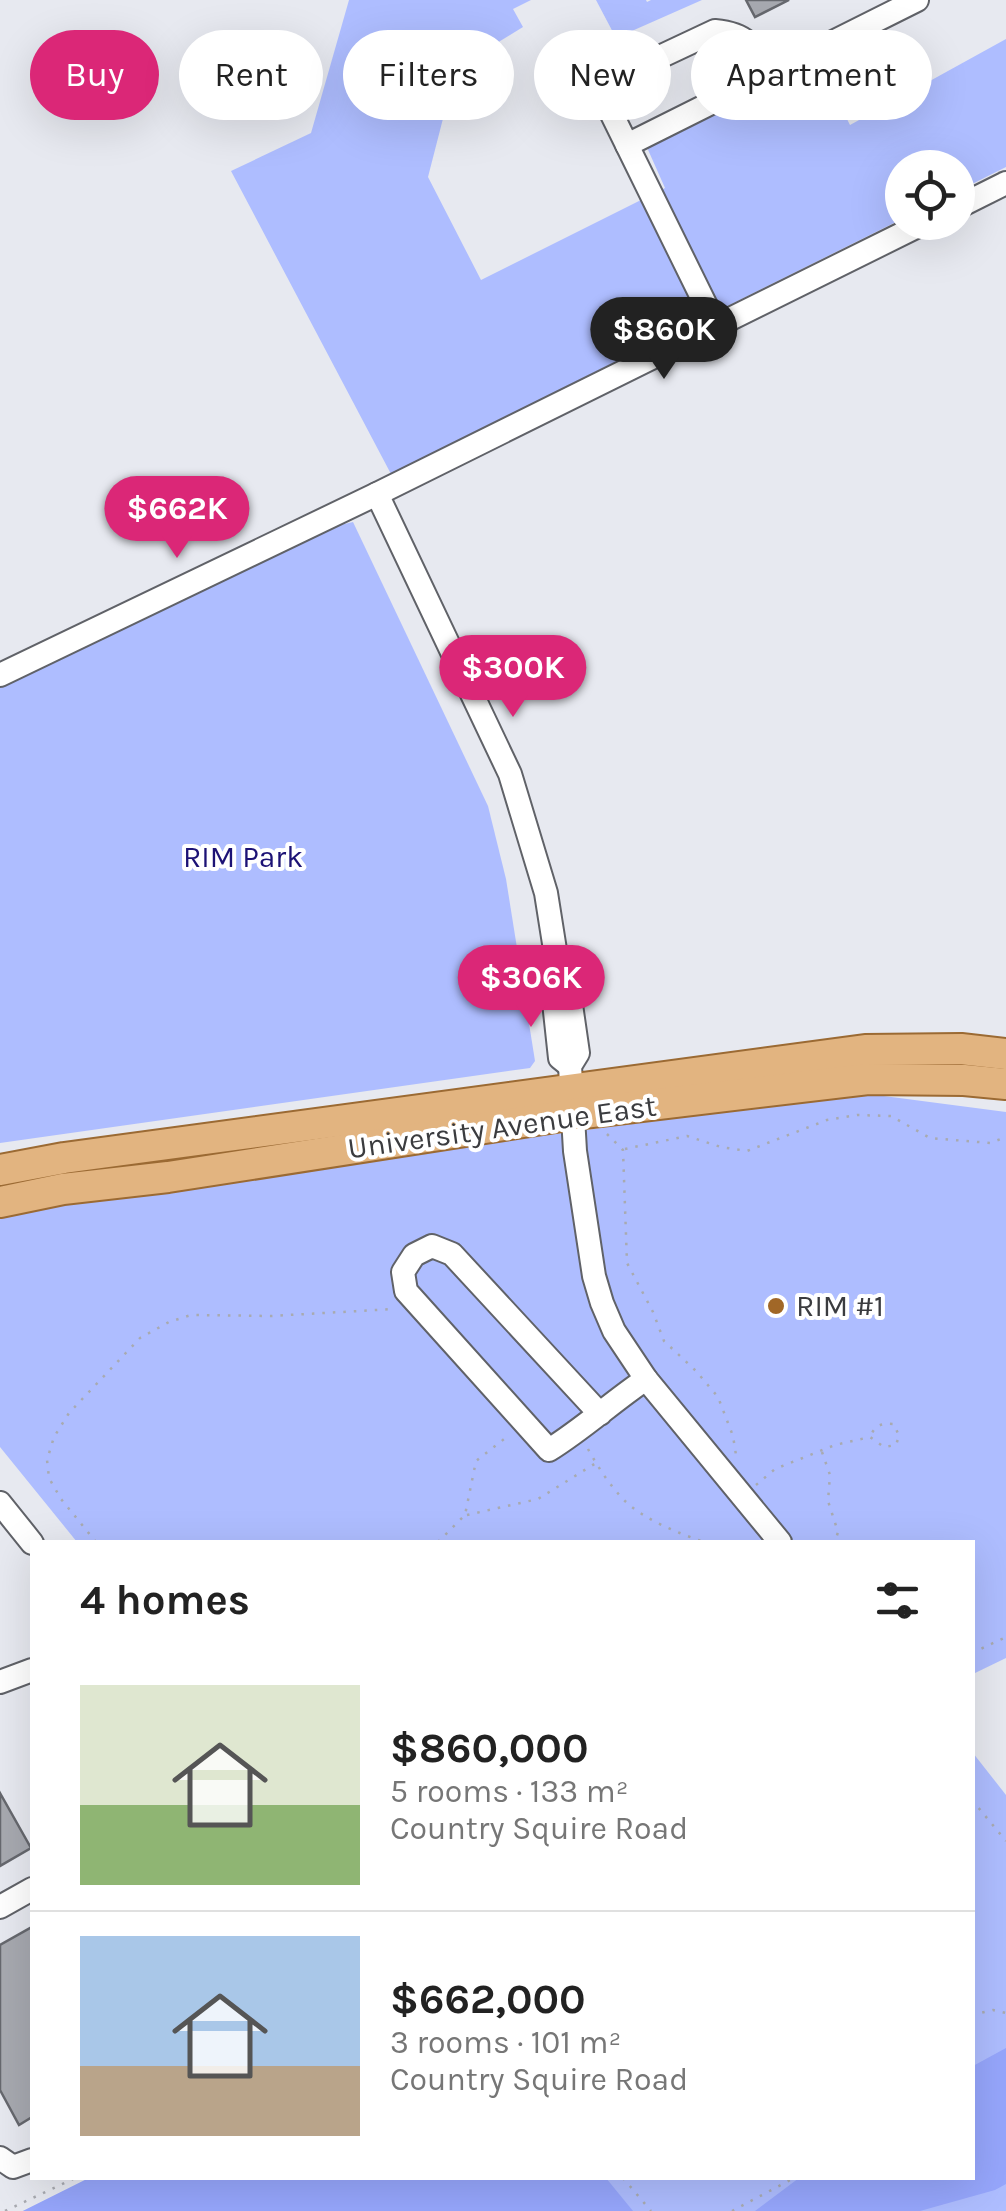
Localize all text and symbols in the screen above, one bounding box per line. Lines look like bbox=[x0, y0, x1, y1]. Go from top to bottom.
chip: Buy bbox=[30, 30, 159, 120]
chip: Rent bbox=[179, 30, 323, 120]
chip: Filters bbox=[343, 30, 514, 120]
chip: New bbox=[534, 30, 671, 120]
chip: Apartment bbox=[691, 30, 932, 120]
map controls bbox=[885, 150, 975, 240]
button: locate bbox=[885, 150, 975, 240]
pin: $860K bbox=[594, 297, 734, 382]
text: $860K bbox=[612, 311, 716, 348]
pin: $662K bbox=[107, 476, 247, 561]
text: $662K bbox=[126, 490, 228, 527]
pin: $300K bbox=[443, 635, 583, 720]
text: $300K bbox=[461, 649, 565, 686]
park label: RIM Park bbox=[183, 839, 303, 875]
pin: $306K bbox=[461, 945, 601, 1030]
text: $306K bbox=[480, 959, 582, 996]
street label: University Avenue East bbox=[345, 1088, 659, 1166]
place label: RIM #1 bbox=[796, 1288, 884, 1324]
marker: RIM #1 bbox=[765, 1295, 787, 1317]
icon: filters bbox=[870, 1573, 925, 1628]
text: 4 homes bbox=[80, 1575, 250, 1625]
text: $860,000 bbox=[390, 1723, 588, 1773]
icon: home bbox=[160, 1725, 280, 1845]
text: 5 rooms · 133 m² bbox=[390, 1773, 629, 1810]
text: Country Squire Road bbox=[390, 1810, 688, 1847]
text: $662,000 bbox=[390, 1974, 586, 2024]
icon: home bbox=[160, 1976, 280, 2096]
text: 3 rooms · 101 m² bbox=[390, 2024, 621, 2061]
text: Country Squire Road bbox=[390, 2061, 688, 2098]

